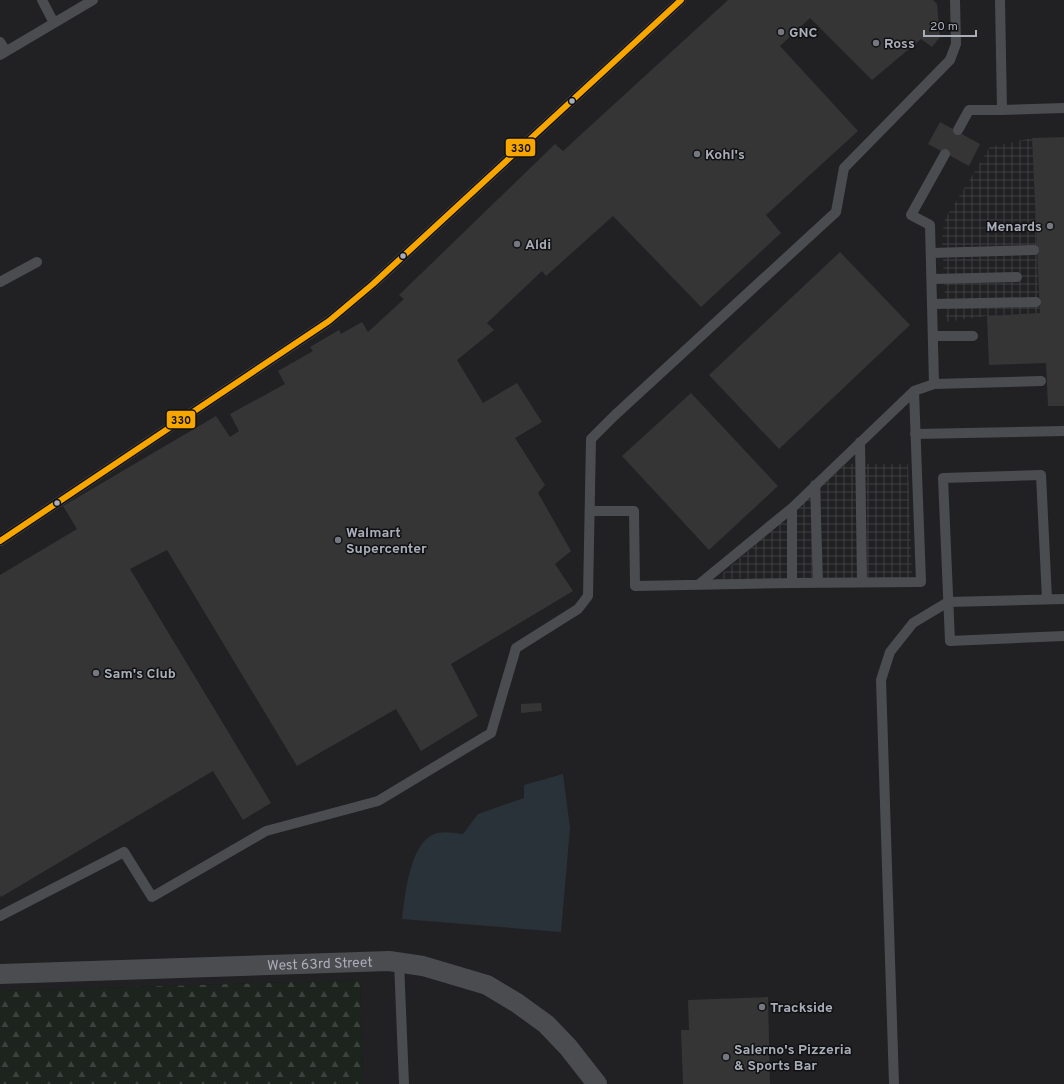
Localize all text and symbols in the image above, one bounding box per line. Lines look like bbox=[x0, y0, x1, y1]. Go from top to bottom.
scale bar bbox=[924, 12, 976, 38]
text: 20 m bbox=[930, 19, 958, 35]
place label: GNC bbox=[789, 25, 818, 42]
marker: GNC bbox=[776, 27, 786, 37]
place label: Ross bbox=[884, 36, 915, 53]
marker: Ross bbox=[871, 38, 881, 48]
unlabelled marker bbox=[567, 96, 577, 106]
line badge: 330 bbox=[505, 138, 536, 157]
text: 330 bbox=[511, 142, 531, 156]
place label: Kohl's bbox=[705, 147, 745, 164]
marker: Kohl's bbox=[692, 149, 702, 159]
place label: Menards bbox=[986, 219, 1042, 236]
marker: Menards bbox=[1045, 221, 1055, 231]
place label: Aldi bbox=[525, 237, 551, 254]
marker: Aldi bbox=[512, 239, 522, 249]
unlabelled marker bbox=[398, 251, 408, 261]
line badge: 330 bbox=[166, 410, 196, 429]
text: 330 bbox=[171, 414, 191, 428]
unlabelled marker bbox=[52, 498, 62, 508]
place label: Walmart Supercenter bbox=[346, 525, 427, 558]
marker: Walmart Supercenter bbox=[333, 535, 343, 545]
place label: Sam's Club bbox=[104, 666, 176, 683]
marker: Sam's Club bbox=[91, 668, 101, 678]
street label: West 63rd Street bbox=[267, 955, 373, 975]
place label: Trackside bbox=[770, 1000, 833, 1017]
marker: Trackside bbox=[757, 1002, 767, 1012]
place label: Salerno's Pizzeria & Sports Bar bbox=[734, 1042, 851, 1075]
marker: Salerno's Pizzeria & Sports Bar bbox=[721, 1052, 731, 1062]

